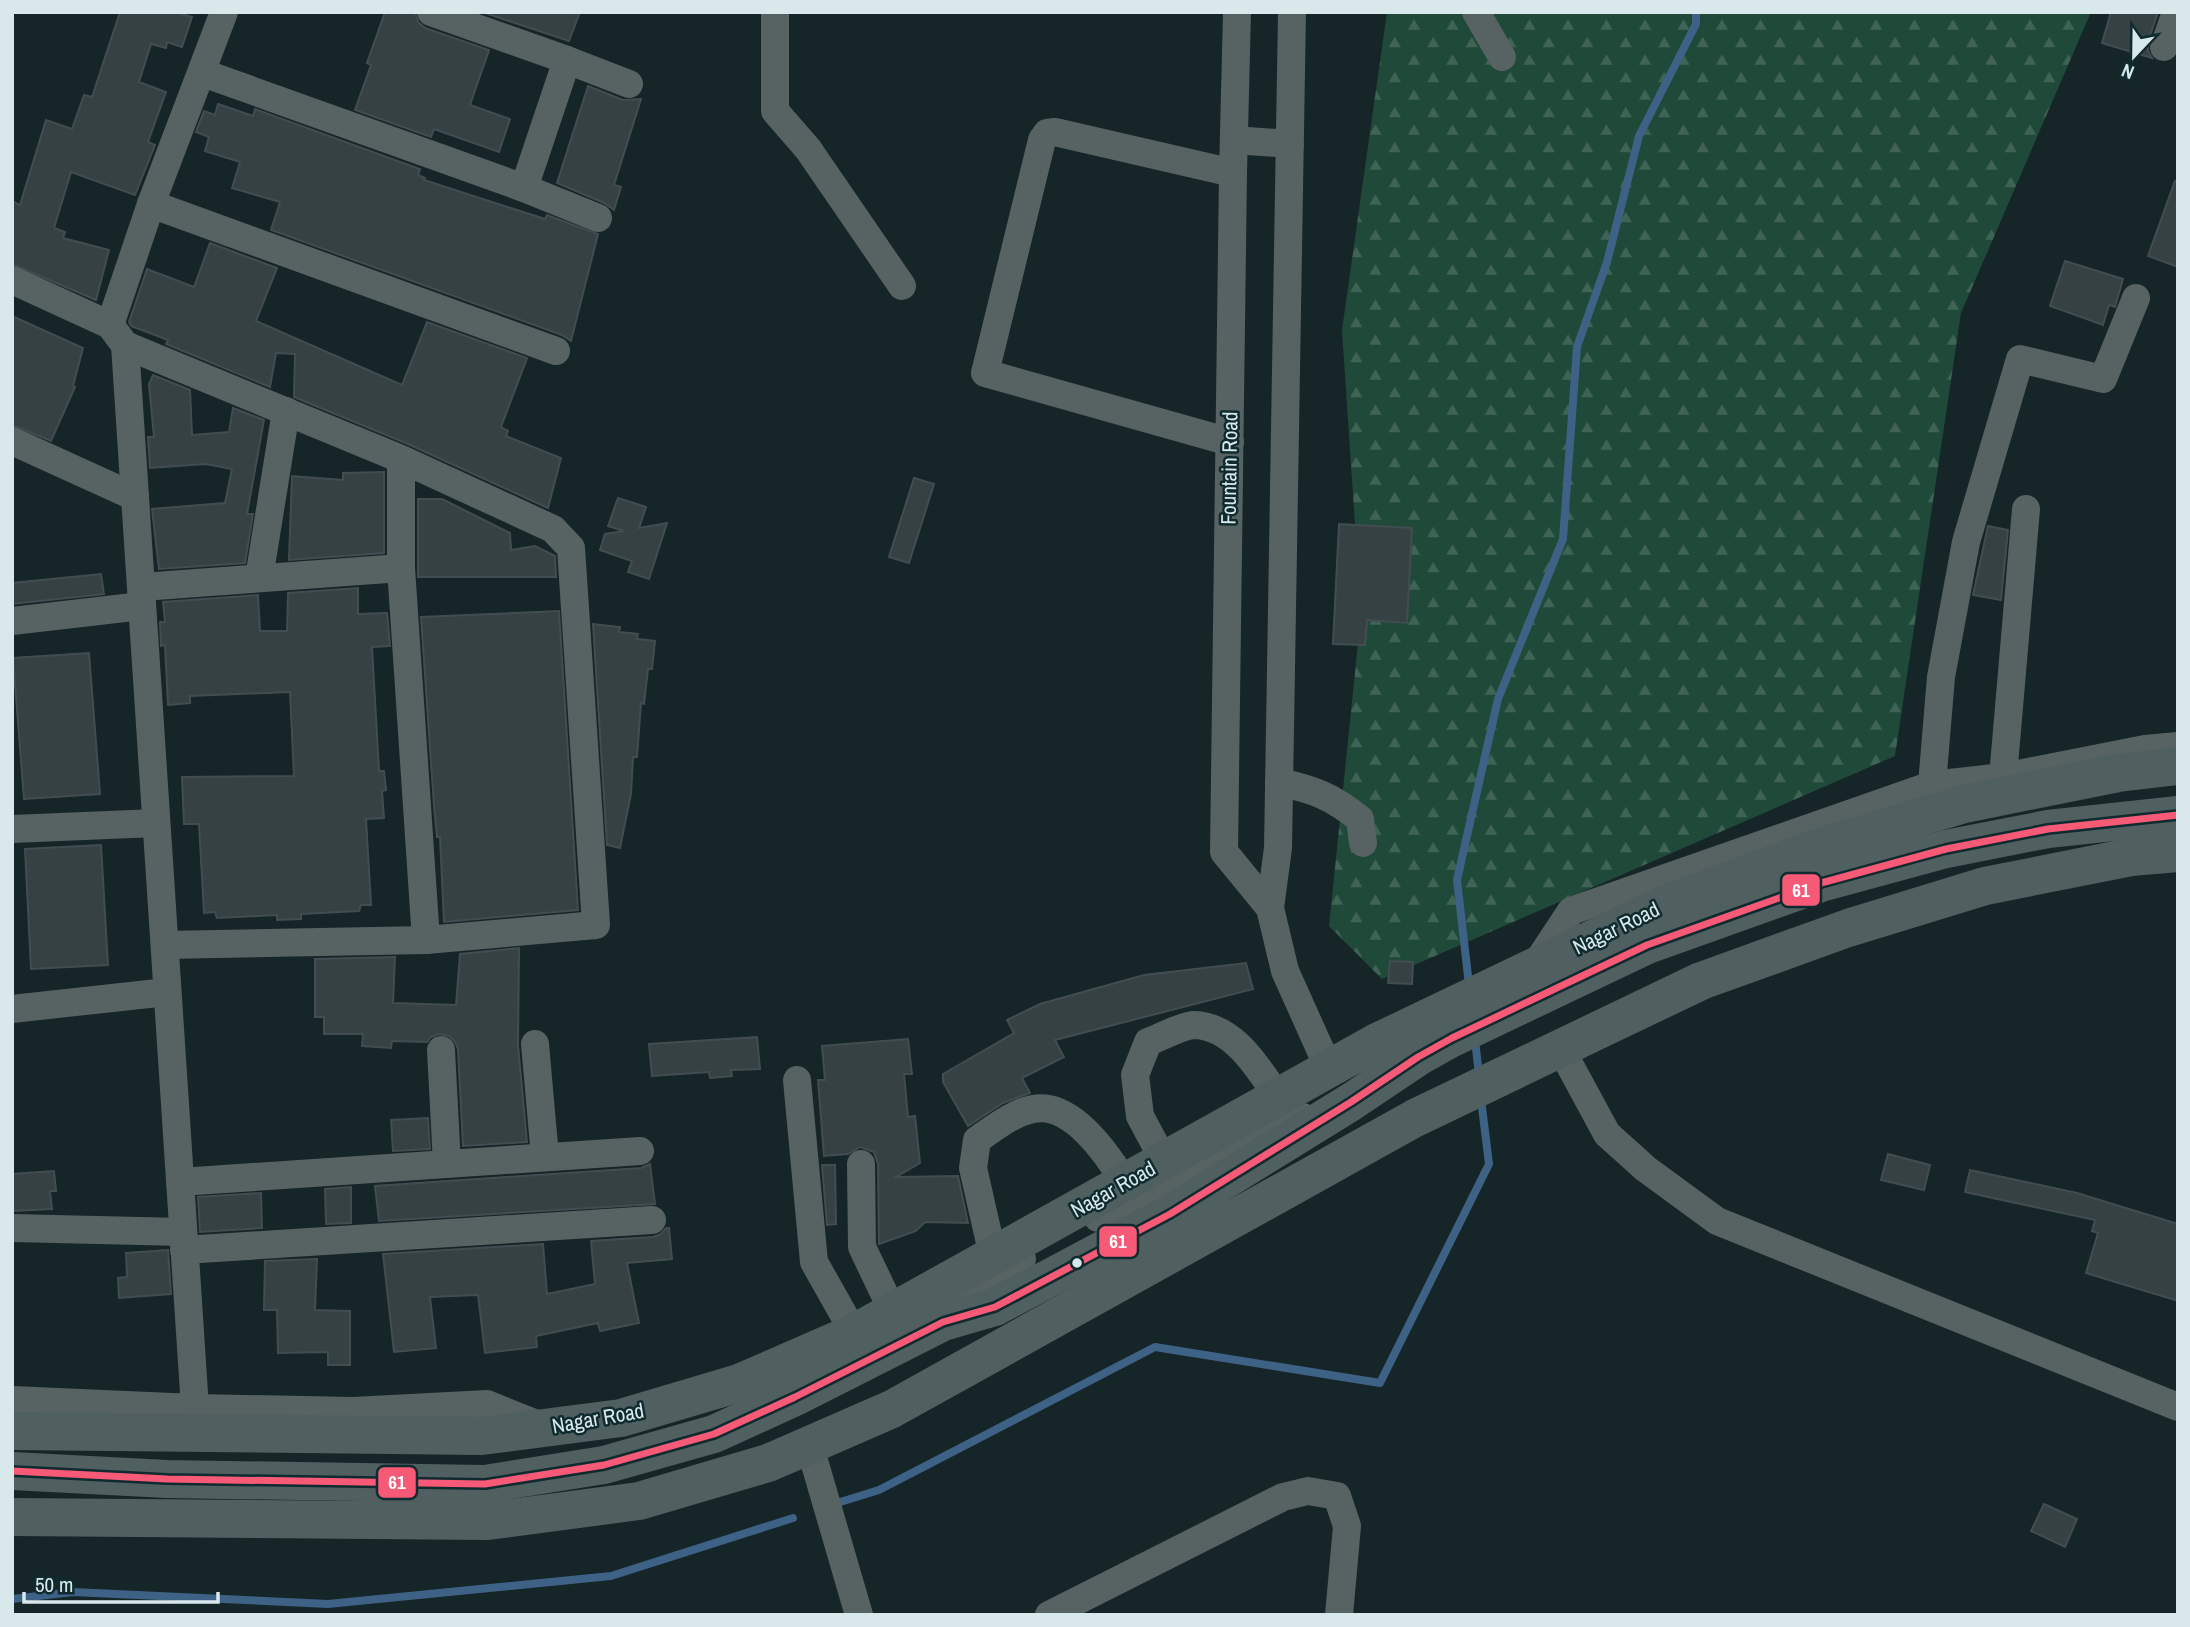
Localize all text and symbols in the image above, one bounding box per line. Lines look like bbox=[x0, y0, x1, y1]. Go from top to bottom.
north arrow bbox=[2099, 21, 2169, 91]
text: N bbox=[2118, 58, 2138, 86]
street label: Fountain Road bbox=[1214, 411, 1244, 525]
line badge: 61 bbox=[1781, 873, 1821, 907]
text: 61 bbox=[1792, 877, 1810, 903]
street label: Nagar Road bbox=[1568, 895, 1664, 961]
street label: Nagar Road bbox=[1065, 1154, 1161, 1224]
line badge: 61 bbox=[1098, 1225, 1138, 1258]
text: 61 bbox=[1109, 1228, 1127, 1254]
unlabelled marker bbox=[1070, 1256, 1084, 1270]
street label: Nagar Road bbox=[550, 1396, 646, 1440]
line badge: 61 bbox=[377, 1466, 417, 1499]
text: 61 bbox=[388, 1469, 406, 1495]
scale bar bbox=[24, 1560, 219, 1604]
text: 50 m bbox=[35, 1570, 73, 1599]

